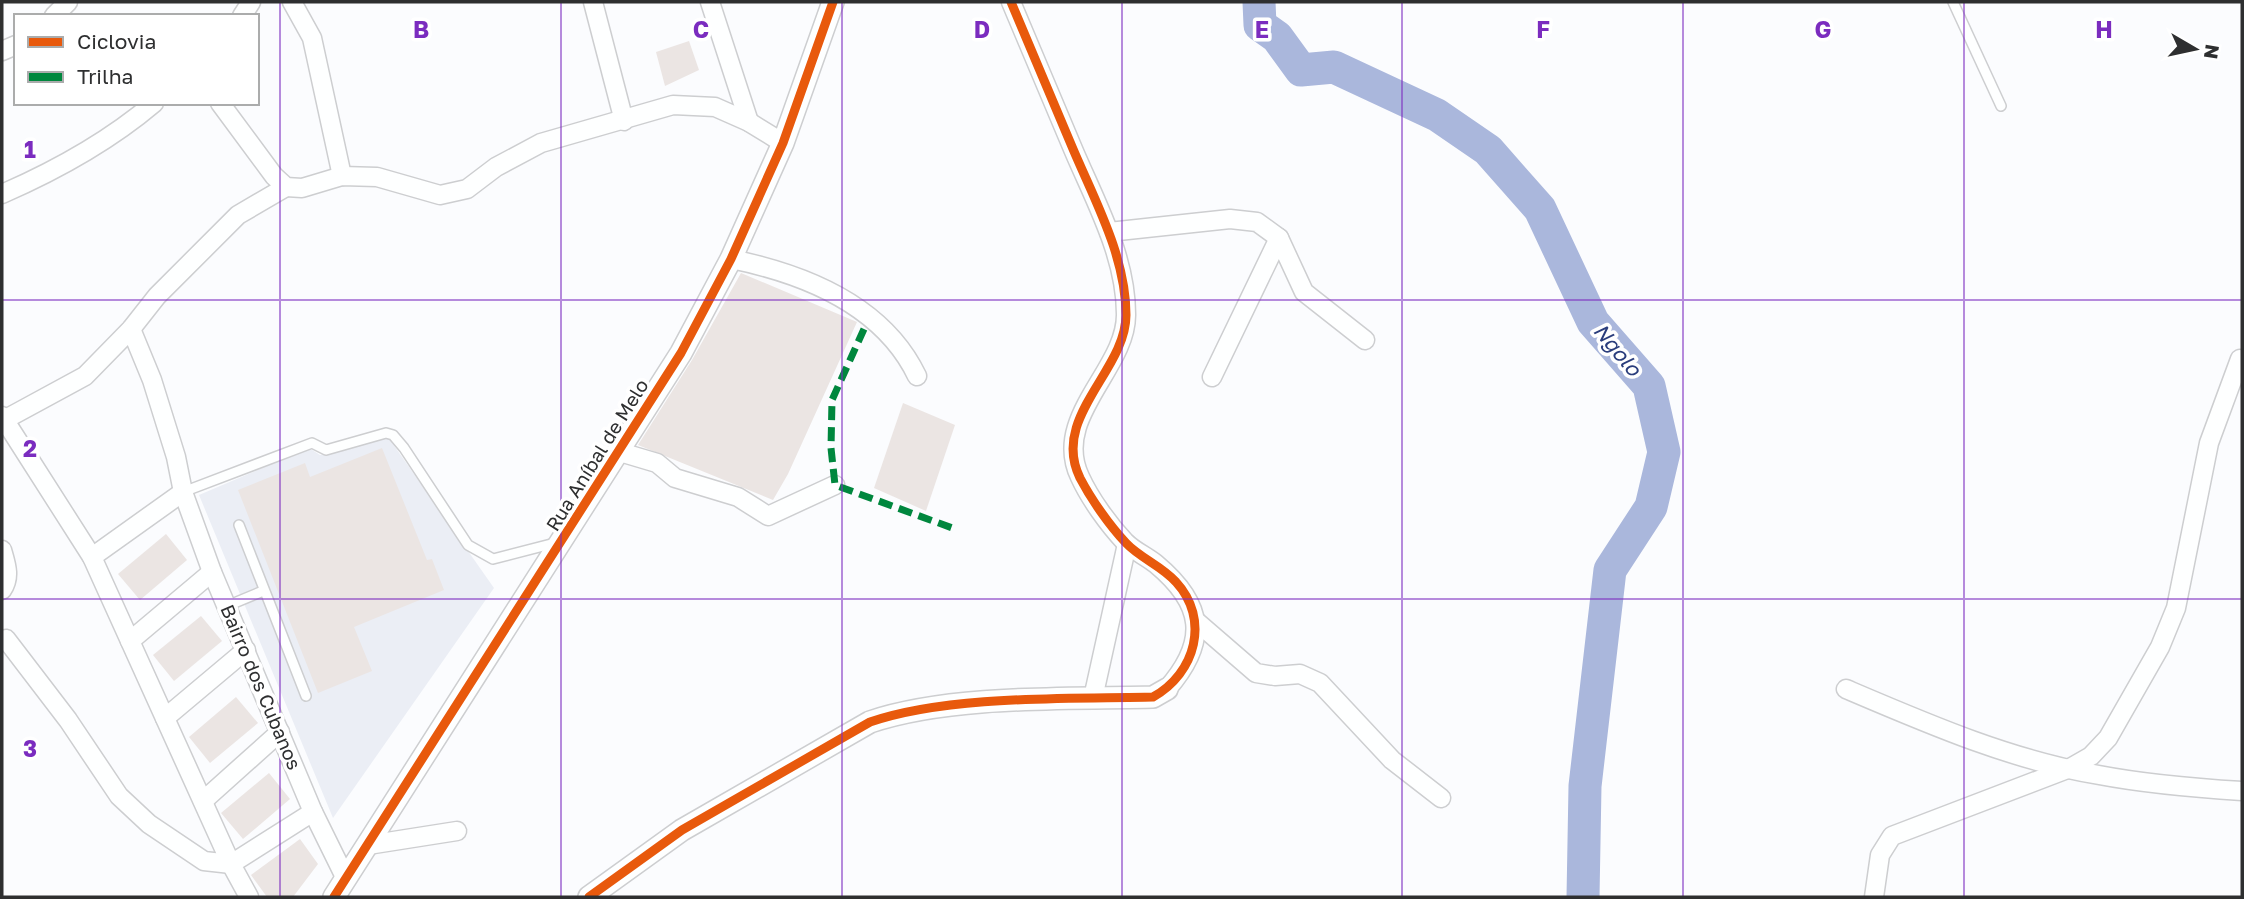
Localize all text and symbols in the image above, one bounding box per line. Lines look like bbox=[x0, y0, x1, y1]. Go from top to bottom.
legend bbox=[14, 14, 259, 105]
north arrow bbox=[2160, 14, 2230, 84]
text: B bbox=[413, 15, 429, 43]
text: C bbox=[693, 15, 709, 43]
text: D bbox=[974, 15, 990, 43]
text: E bbox=[1255, 15, 1269, 43]
text: F bbox=[1536, 15, 1550, 43]
text: G bbox=[1815, 15, 1831, 43]
text: H bbox=[2095, 15, 2113, 43]
text: Ciclovia bbox=[77, 28, 156, 54]
text: N bbox=[2200, 43, 2225, 61]
text: Trilha bbox=[77, 63, 133, 89]
text: 1 bbox=[24, 135, 36, 163]
water label: Ngolo bbox=[1588, 318, 1648, 382]
street label: Rua Aníbal de Melo bbox=[541, 375, 653, 535]
text: 2 bbox=[23, 434, 37, 462]
street label: Bairro dos Cubanos bbox=[216, 601, 307, 773]
text: 3 bbox=[23, 734, 37, 762]

